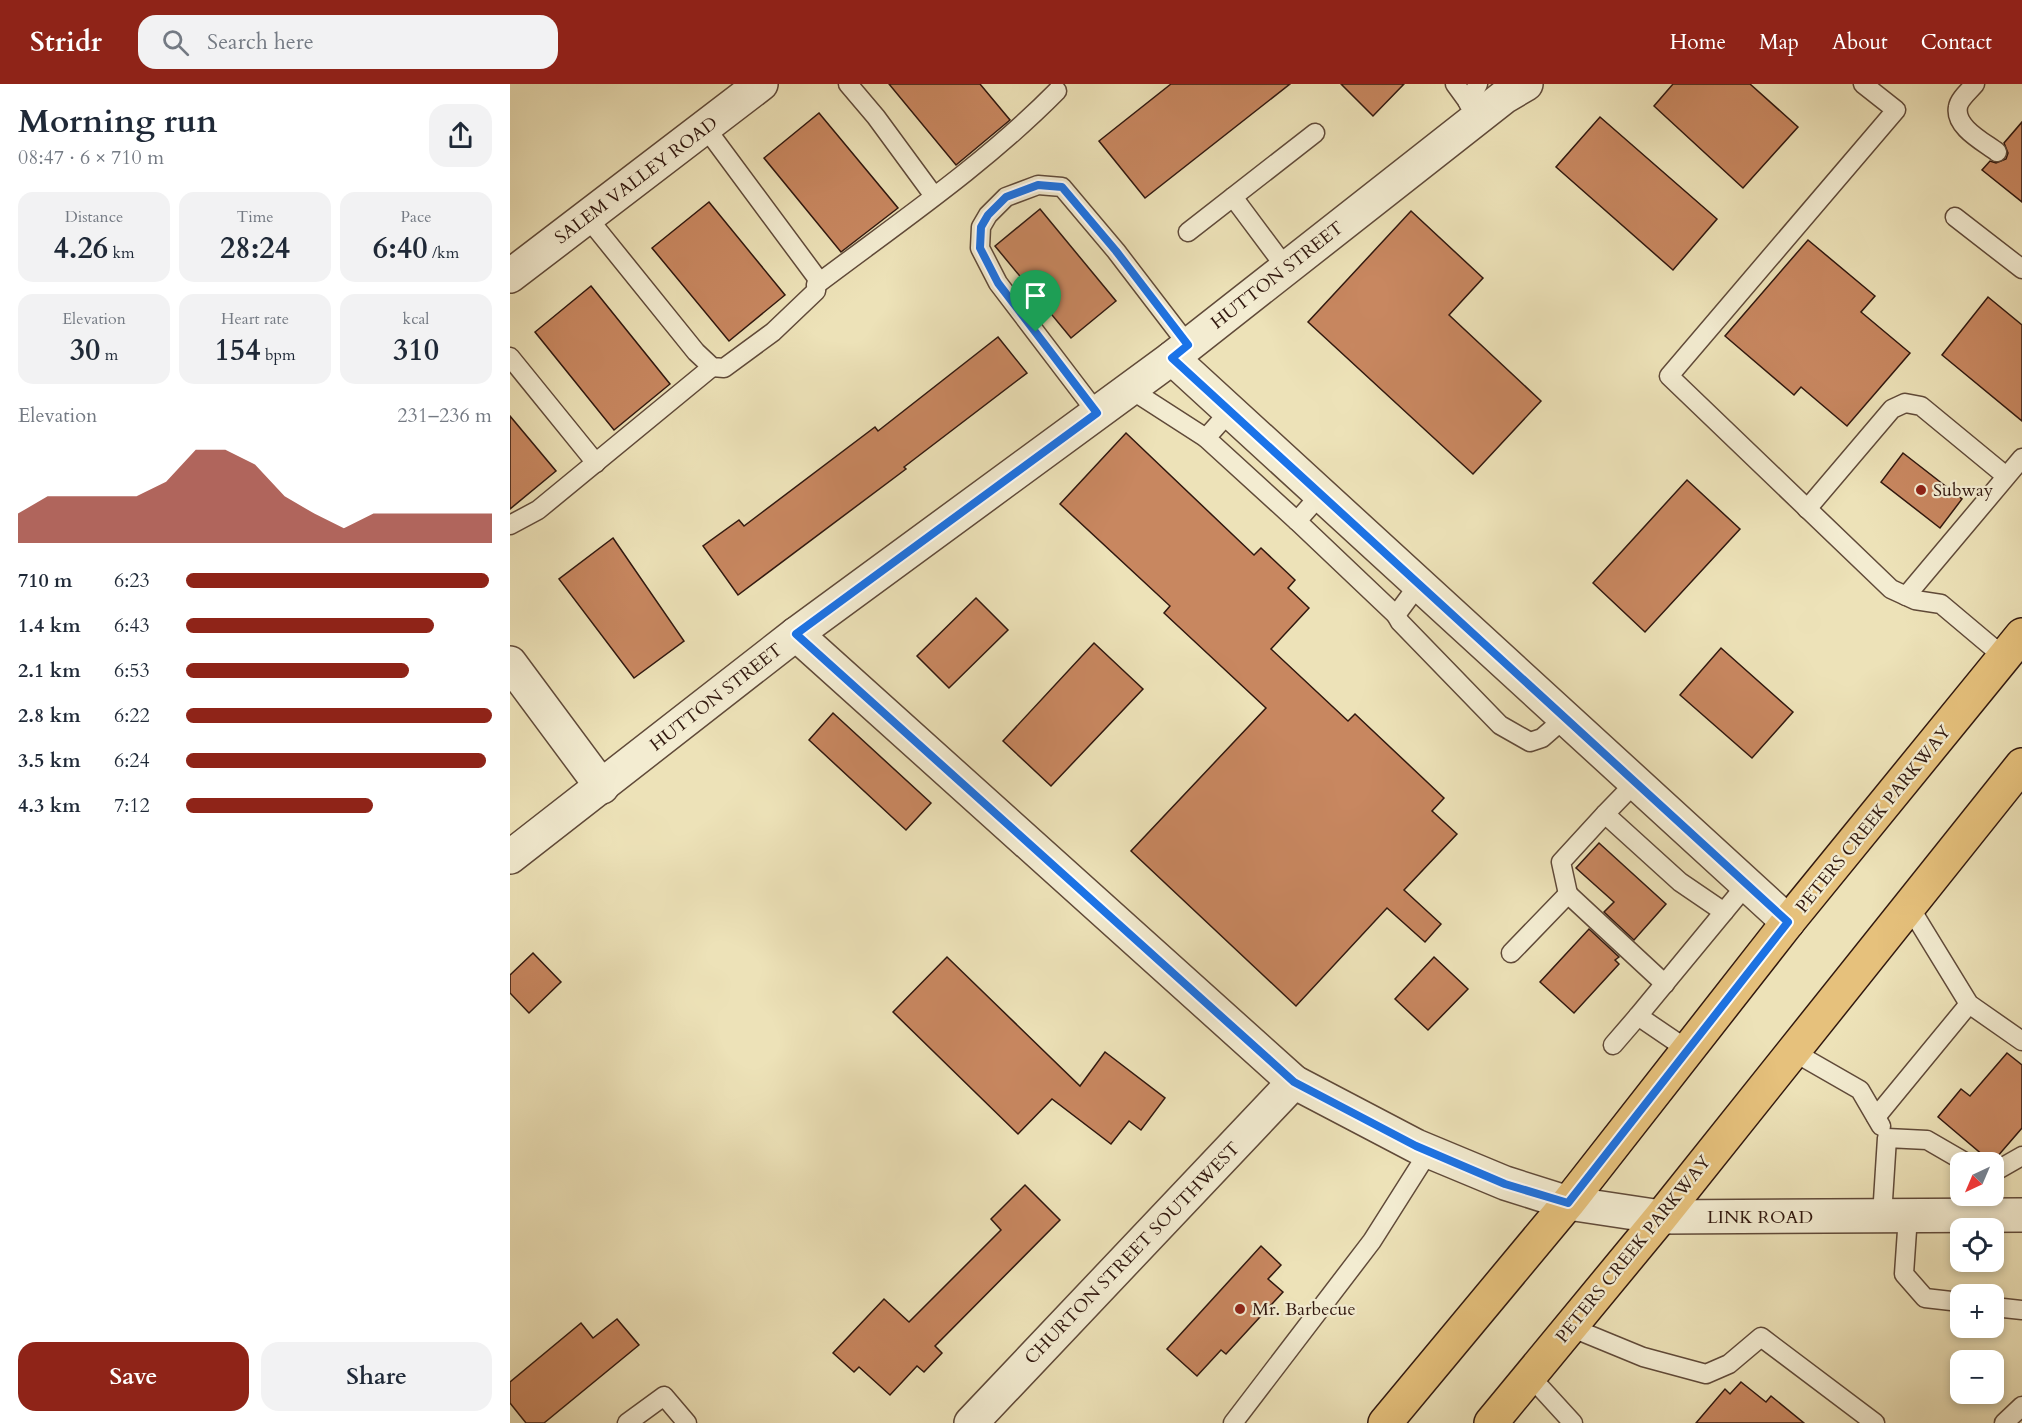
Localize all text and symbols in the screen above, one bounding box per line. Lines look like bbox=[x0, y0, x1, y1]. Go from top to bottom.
search box bbox=[138, 15, 558, 69]
text: Stridr bbox=[30, 23, 102, 61]
icon: search bbox=[159, 26, 192, 59]
text: Search here bbox=[207, 27, 314, 57]
text: Home bbox=[1670, 28, 1726, 57]
text: Map bbox=[1759, 28, 1799, 57]
text: About bbox=[1832, 28, 1888, 57]
text: Contact bbox=[1921, 28, 1992, 57]
text: Morning run bbox=[18, 99, 218, 144]
button: share bbox=[429, 104, 492, 167]
street label: SALEM VALLEY ROAD bbox=[550, 111, 723, 250]
text: 08:47 · 6 × 710 m bbox=[18, 144, 164, 171]
text: Distance bbox=[65, 206, 123, 228]
text: Time bbox=[236, 206, 274, 228]
text: Pace bbox=[401, 206, 431, 228]
street label: HUTTON STREET bbox=[1206, 216, 1349, 335]
text: 4.26 bbox=[53, 228, 108, 269]
text: 28:24 bbox=[220, 228, 290, 269]
text: 6:40 bbox=[373, 228, 428, 269]
text: km bbox=[108, 242, 135, 264]
text: /km bbox=[428, 242, 459, 264]
pin bbox=[1010, 270, 1061, 332]
icon: arrive bbox=[1019, 279, 1052, 312]
text: Elevation bbox=[62, 308, 126, 330]
text: Heart rate bbox=[221, 308, 289, 330]
text: kcal bbox=[403, 308, 429, 330]
text: 30 bbox=[70, 330, 100, 371]
text: 154 bbox=[214, 330, 261, 371]
text: 310 bbox=[393, 330, 439, 371]
text: m bbox=[100, 344, 118, 366]
text: bpm bbox=[261, 344, 296, 366]
text: Elevation bbox=[18, 402, 97, 429]
text: 231–236 m bbox=[397, 402, 492, 429]
place label: Subway bbox=[1933, 478, 1994, 503]
marker: Subway bbox=[1914, 483, 1928, 497]
text: 710 m bbox=[18, 567, 73, 594]
text: 6:23 bbox=[114, 567, 150, 594]
text: 1.4 km bbox=[18, 612, 81, 639]
text: 6:43 bbox=[114, 612, 150, 639]
street label: HUTTON STREET bbox=[645, 638, 788, 757]
text: 2.1 km bbox=[18, 657, 81, 684]
text: 6:53 bbox=[114, 657, 150, 684]
text: 2.8 km bbox=[18, 702, 81, 729]
text: 6:22 bbox=[114, 702, 150, 729]
street label: PETERS CREEK PARKWAY bbox=[1790, 720, 1957, 918]
text: 3.5 km bbox=[18, 747, 81, 774]
text: 6:24 bbox=[114, 747, 150, 774]
text: 4.3 km bbox=[18, 792, 81, 819]
text: 7:12 bbox=[114, 792, 150, 819]
street label: CHURTON STREET SOUTHWEST bbox=[1019, 1137, 1246, 1370]
street label: PETERS CREEK PARKWAY bbox=[1550, 1150, 1717, 1348]
north arrow bbox=[1950, 1152, 2004, 1206]
map controls bbox=[1950, 1152, 2004, 1404]
street label: LINK ROAD bbox=[1707, 1205, 1813, 1230]
button: locate bbox=[1950, 1218, 2004, 1272]
button: + bbox=[1950, 1284, 2004, 1338]
place label: Mr. Barbecue bbox=[1252, 1297, 1356, 1322]
marker: Mr. Barbecue bbox=[1233, 1302, 1247, 1316]
button: Save bbox=[18, 1342, 249, 1411]
button: Share bbox=[261, 1342, 492, 1411]
button: − bbox=[1950, 1350, 2004, 1404]

